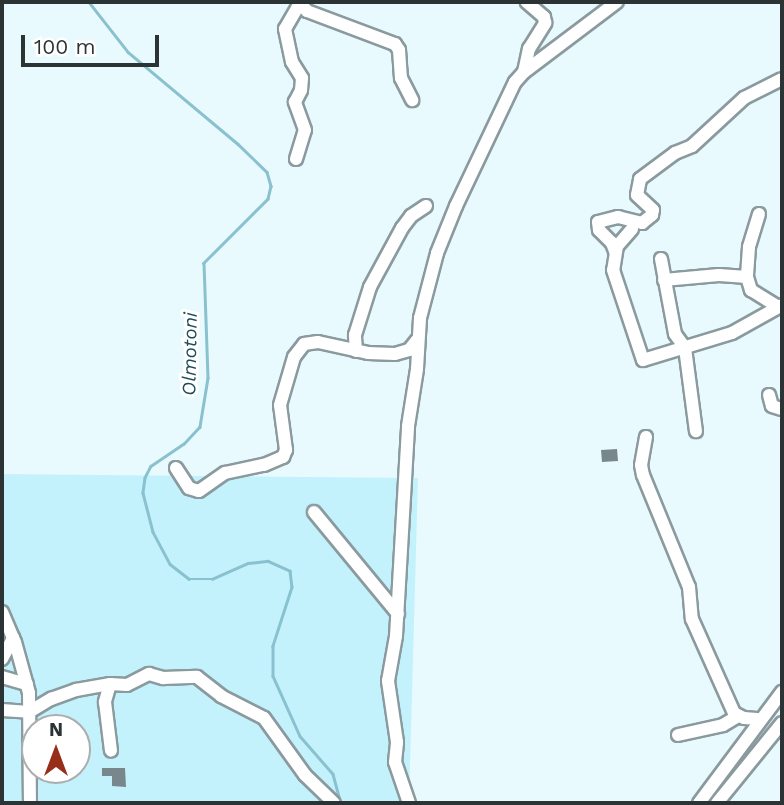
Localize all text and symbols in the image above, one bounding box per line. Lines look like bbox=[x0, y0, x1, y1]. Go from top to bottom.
scale bar bbox=[24, 21, 163, 65]
text: 100 m bbox=[34, 34, 96, 59]
water label: Olmotoni bbox=[178, 312, 202, 396]
north arrow bbox=[21, 714, 91, 784]
text: N bbox=[49, 718, 63, 741]

